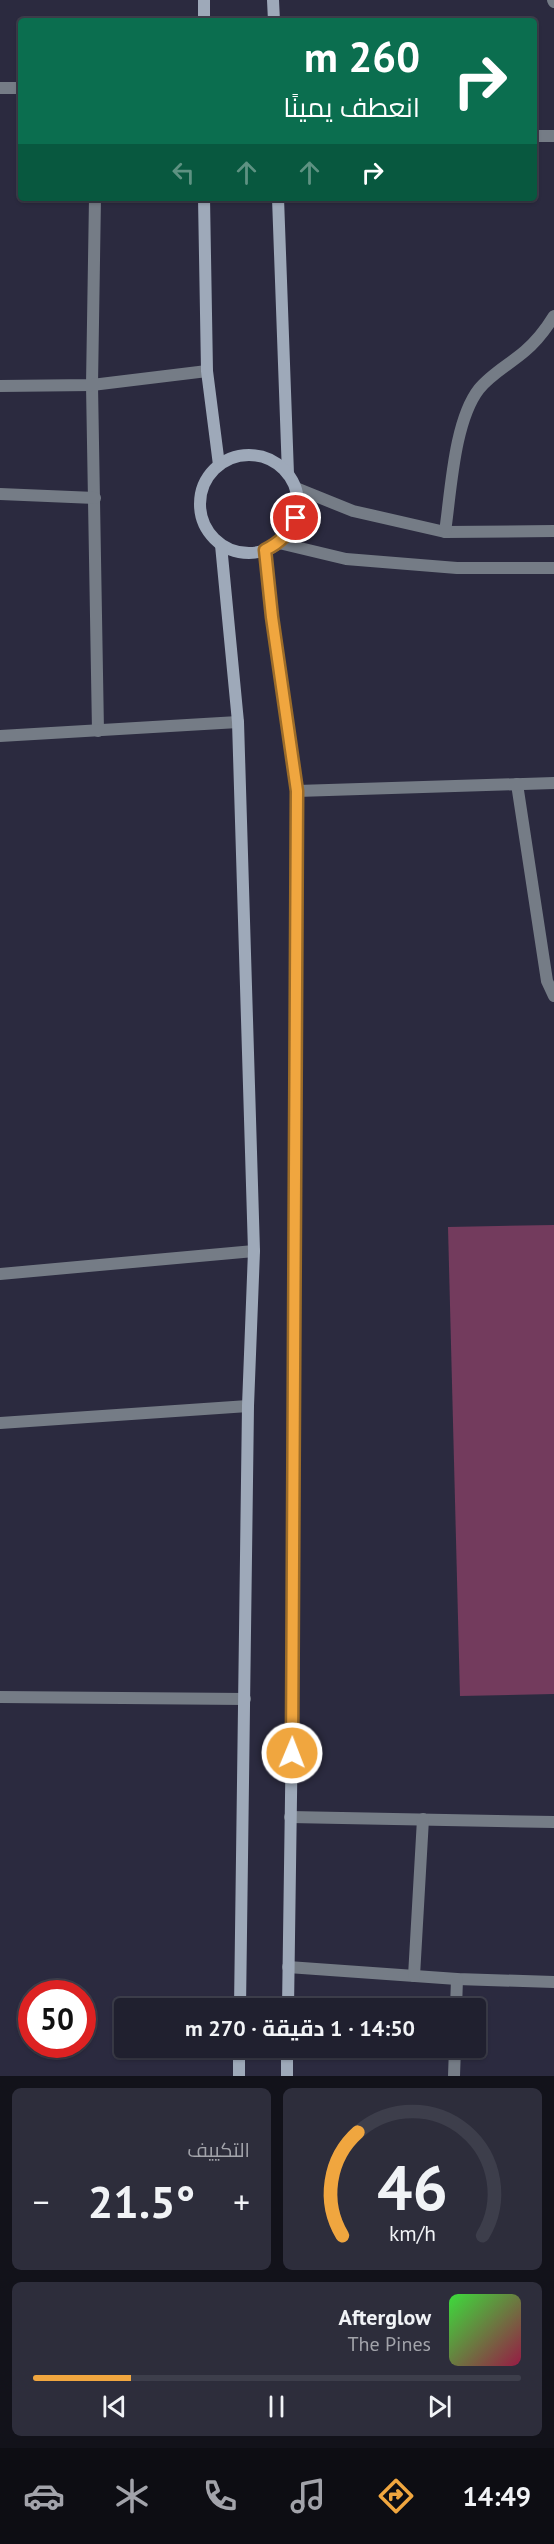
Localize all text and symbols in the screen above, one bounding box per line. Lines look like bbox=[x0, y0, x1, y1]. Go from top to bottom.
text: 260 m bbox=[304, 29, 420, 84]
icon: right bbox=[441, 42, 519, 120]
text: انعطف يمينًا bbox=[283, 90, 420, 124]
icon: left bbox=[167, 156, 200, 189]
icon: ahead bbox=[230, 156, 263, 189]
icon: ahead bbox=[293, 156, 326, 189]
icon: right bbox=[356, 156, 389, 189]
pin bbox=[270, 492, 321, 543]
icon: arrive bbox=[279, 501, 312, 534]
position arrow bbox=[260, 1721, 324, 1785]
speed limit sign: 50 bbox=[18, 1980, 96, 2058]
text: 14:50 · 1 دقيقة · 270 m bbox=[185, 2014, 415, 2042]
text: التكييف bbox=[187, 2137, 250, 2163]
text: 46 bbox=[377, 2146, 448, 2227]
text: 21.5° bbox=[88, 2172, 195, 2230]
text: − bbox=[33, 2180, 50, 2223]
text: + bbox=[233, 2180, 250, 2223]
text: km/h bbox=[389, 2219, 436, 2247]
text: Afterglow bbox=[339, 2303, 431, 2331]
text: The Pines bbox=[347, 2331, 431, 2357]
icon: previous bbox=[98, 2390, 131, 2423]
icon: pause bbox=[260, 2390, 293, 2423]
icon: next bbox=[423, 2390, 456, 2423]
icon: car bbox=[23, 2475, 65, 2517]
icon: climate bbox=[111, 2475, 153, 2517]
icon: phone bbox=[199, 2475, 241, 2517]
icon: music bbox=[287, 2475, 329, 2517]
icon: directions bbox=[375, 2475, 417, 2517]
text: 14:49 bbox=[463, 2479, 531, 2513]

